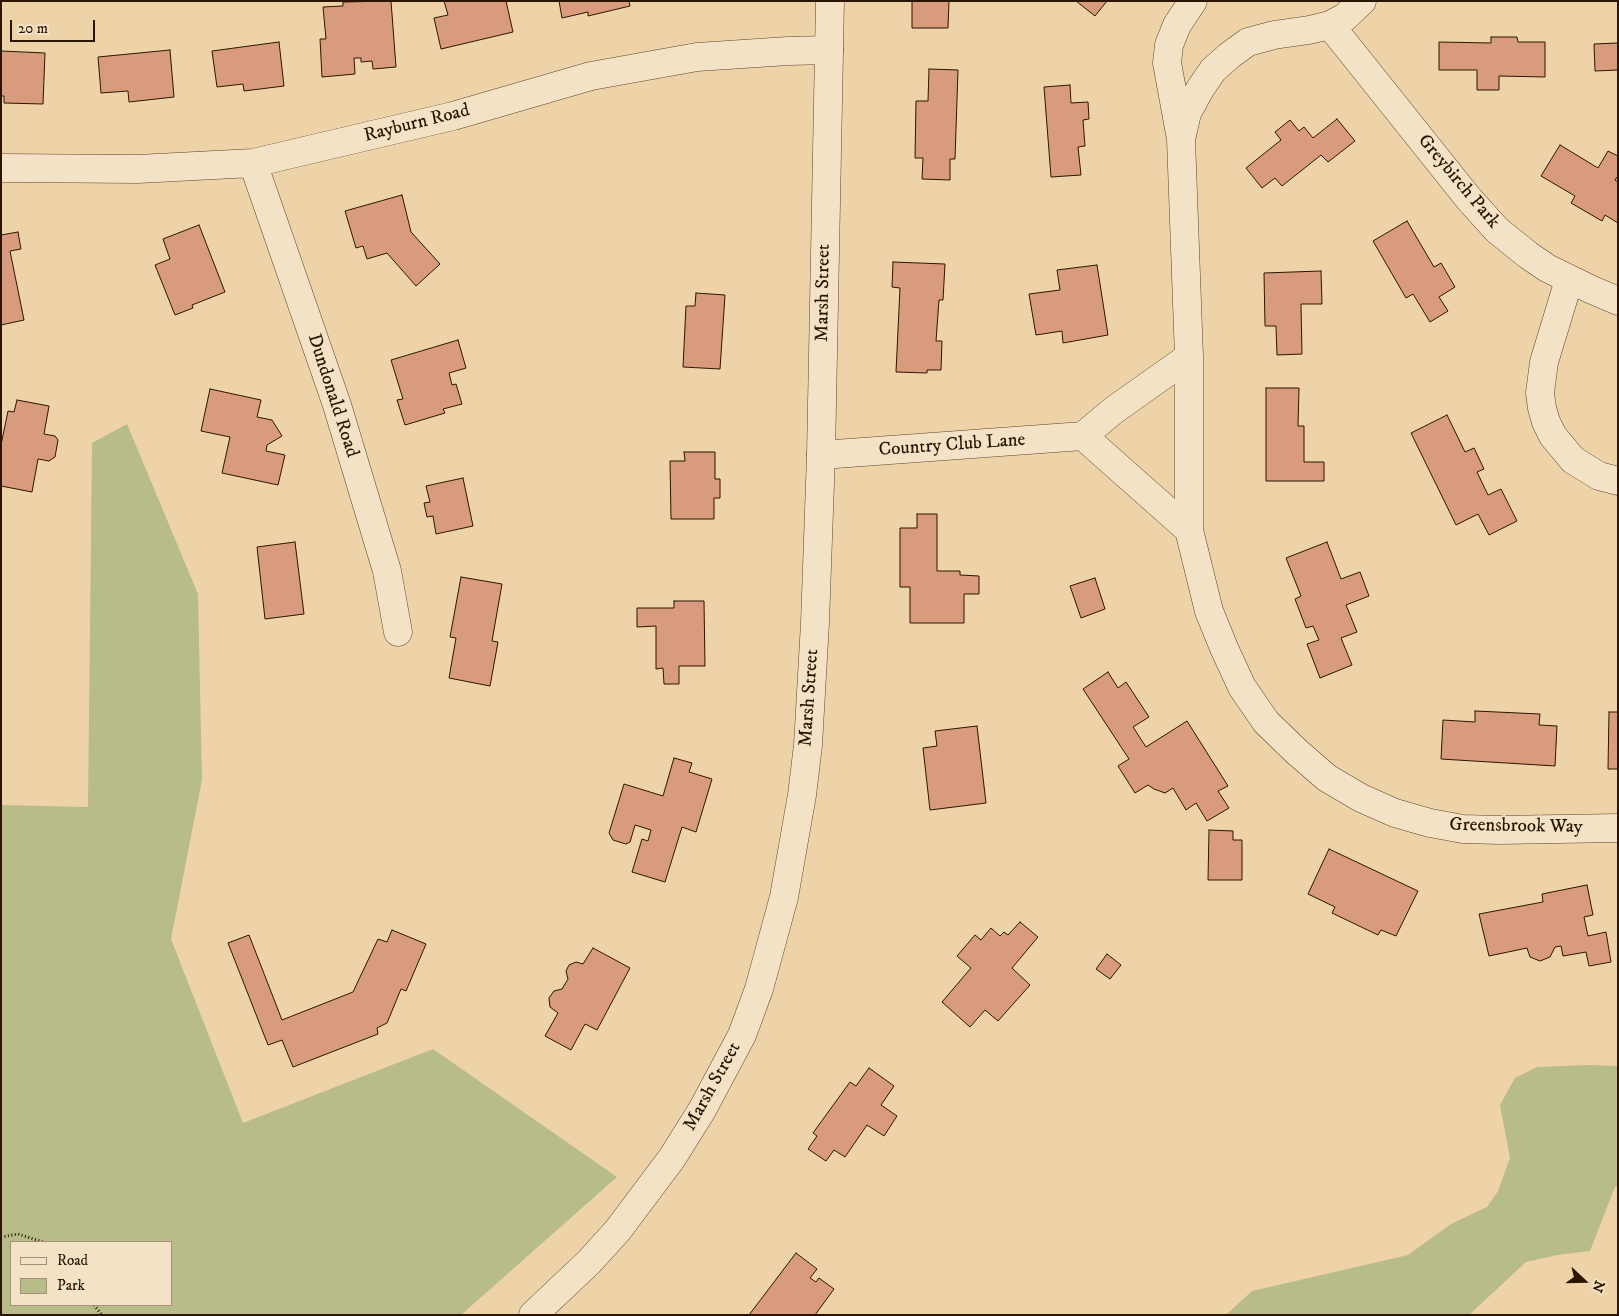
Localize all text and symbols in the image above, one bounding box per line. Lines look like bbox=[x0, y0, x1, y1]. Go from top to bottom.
scale bar bbox=[12, 10, 98, 42]
text: 20 m bbox=[18, 19, 48, 38]
street label: Rayburn Road bbox=[362, 100, 472, 148]
street label: Greybirch Park bbox=[1412, 130, 1504, 234]
street label: Marsh Street bbox=[812, 244, 836, 342]
street label: Dundonald Road bbox=[301, 331, 363, 461]
street label: Country Club Lane bbox=[878, 429, 1026, 463]
street label: Marsh Street bbox=[795, 648, 825, 748]
street label: Greensbrook Way bbox=[1449, 814, 1583, 840]
street label: Marsh Street bbox=[679, 1039, 747, 1135]
legend bbox=[10, 1241, 172, 1306]
text: Road bbox=[57, 1251, 88, 1270]
north arrow bbox=[1559, 1256, 1609, 1306]
text: Park bbox=[57, 1276, 85, 1295]
text: N bbox=[1588, 1278, 1608, 1295]

